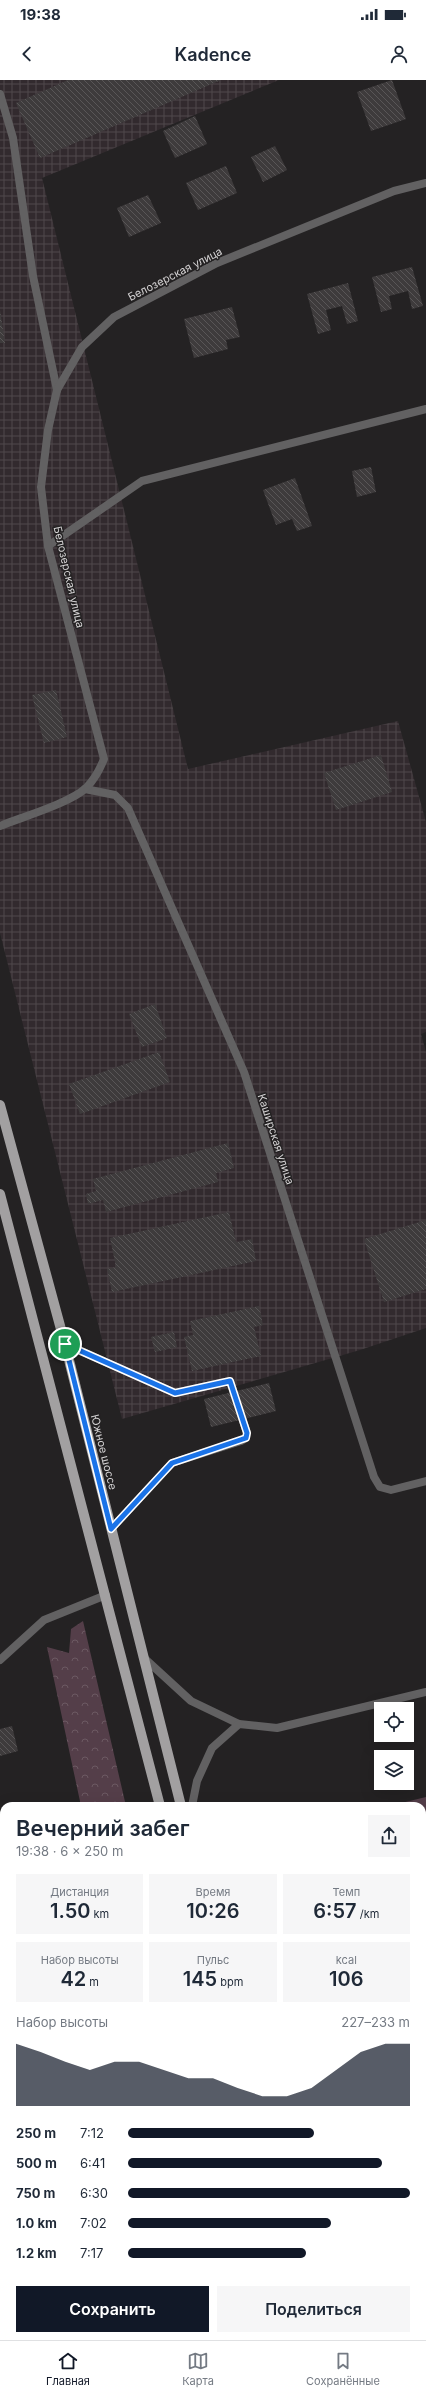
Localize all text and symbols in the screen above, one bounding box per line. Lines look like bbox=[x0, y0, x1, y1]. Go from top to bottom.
text: 19:38 bbox=[20, 5, 61, 24]
icon: back bbox=[16, 43, 38, 65]
icon: person bbox=[388, 43, 410, 65]
text: Kadence bbox=[174, 44, 252, 65]
street label: Белозерская улица bbox=[126, 244, 224, 304]
street label: Белозерская улица bbox=[50, 525, 88, 629]
street label: Каширская улица bbox=[255, 1092, 297, 1186]
pin bbox=[48, 1327, 82, 1361]
icon: arrive bbox=[54, 1333, 76, 1355]
street label: Южное шоссе bbox=[88, 1413, 120, 1491]
map controls bbox=[374, 1702, 414, 1790]
button: locate bbox=[374, 1702, 414, 1742]
button: layers bbox=[374, 1750, 414, 1790]
text: Вечерний забег bbox=[16, 1815, 190, 1841]
button: share bbox=[368, 1815, 410, 1857]
text: 19:38 · 6 × 250 m bbox=[16, 1843, 123, 1859]
text: Дистанция bbox=[50, 1885, 109, 1899]
text: Время bbox=[196, 1885, 230, 1899]
text: Темп bbox=[333, 1885, 360, 1899]
text: 1.50 bbox=[50, 1899, 90, 1923]
text: 10:26 bbox=[186, 1899, 240, 1923]
text: 6:57 bbox=[313, 1899, 357, 1923]
text: km bbox=[90, 1907, 109, 1921]
text: /km bbox=[357, 1907, 379, 1921]
text: Набор высоты bbox=[41, 1953, 119, 1967]
text: Пульс bbox=[197, 1953, 229, 1967]
text: kcal bbox=[336, 1953, 357, 1967]
text: 42 bbox=[60, 1967, 86, 1991]
text: 145 bbox=[183, 1967, 217, 1991]
text: 106 bbox=[329, 1967, 364, 1991]
text: m bbox=[86, 1975, 99, 1989]
text: bpm bbox=[217, 1975, 243, 1989]
text: Набор высоты bbox=[16, 2014, 108, 2030]
text: 227–233 m bbox=[341, 2014, 410, 2030]
text: 250 m bbox=[16, 2125, 56, 2141]
text: 7:12 bbox=[80, 2125, 104, 2141]
text: 500 m bbox=[16, 2155, 57, 2171]
text: 6:41 bbox=[80, 2155, 105, 2171]
text: 750 m bbox=[16, 2185, 55, 2201]
text: 6:30 bbox=[80, 2185, 108, 2201]
text: 1.0 km bbox=[16, 2215, 57, 2231]
text: 7:02 bbox=[80, 2215, 107, 2231]
text: 1.2 km bbox=[16, 2245, 57, 2261]
text: 7:17 bbox=[80, 2245, 103, 2261]
button: Сохранить bbox=[16, 2286, 209, 2332]
button: Поделиться bbox=[217, 2286, 410, 2332]
tab: Главная bbox=[46, 2350, 90, 2388]
tab: Карта bbox=[182, 2350, 214, 2388]
tab: Сохранённые bbox=[306, 2350, 380, 2388]

